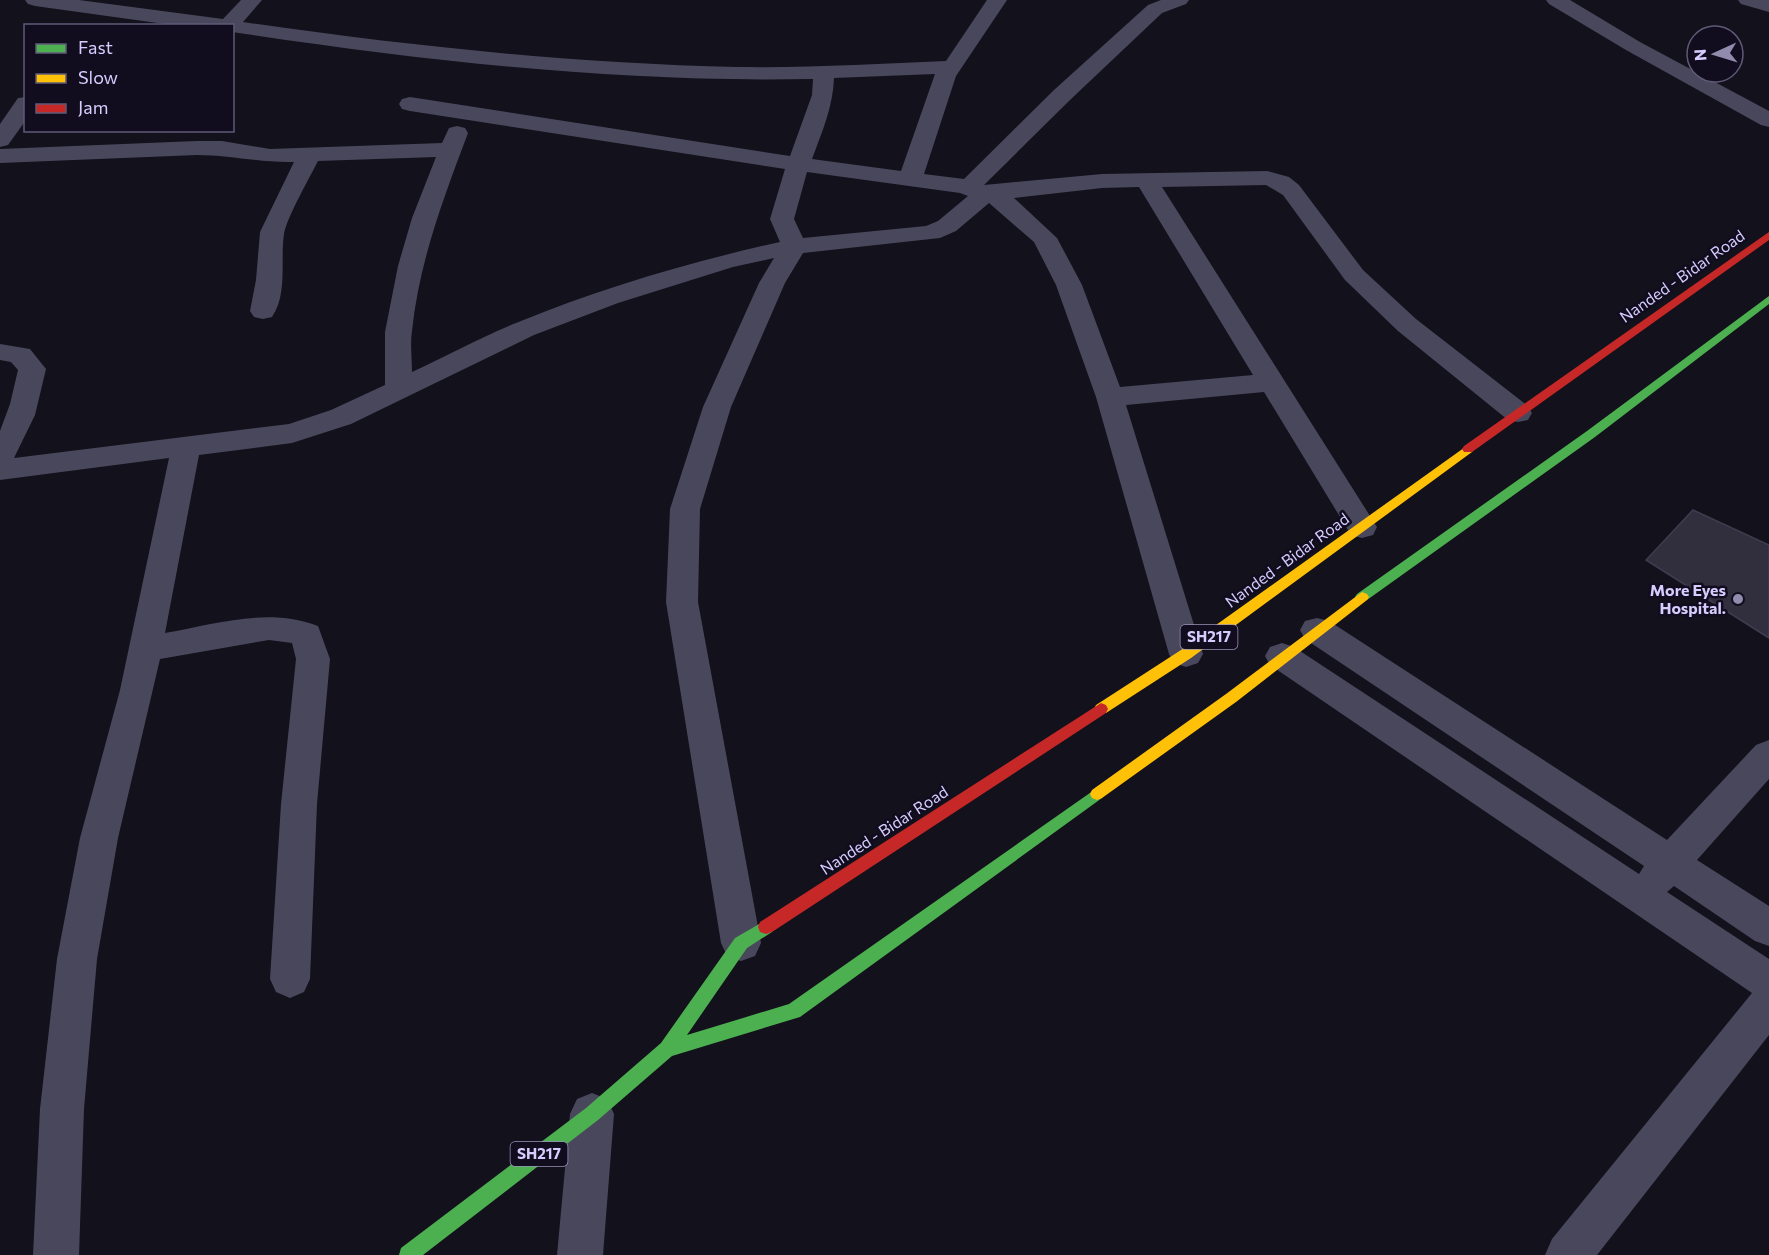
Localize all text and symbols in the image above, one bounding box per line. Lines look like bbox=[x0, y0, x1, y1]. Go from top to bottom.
legend bbox=[24, 24, 234, 132]
north arrow bbox=[1685, 24, 1745, 84]
text: Fast bbox=[78, 36, 113, 58]
text: N bbox=[1690, 48, 1709, 62]
text: Slow bbox=[78, 66, 118, 88]
text: Jam bbox=[78, 96, 108, 118]
street label: Nanded - Bidar Road bbox=[1616, 225, 1748, 326]
street label: Nanded - Bidar Road bbox=[1221, 508, 1352, 611]
place label: More Eyes Hospital. bbox=[1650, 580, 1726, 617]
marker: More Eyes Hospital. bbox=[1731, 592, 1745, 606]
road number: SH217 bbox=[1180, 625, 1238, 649]
street label: Nanded - Bidar Road bbox=[816, 781, 951, 878]
road number: SH217 bbox=[510, 1142, 568, 1166]

